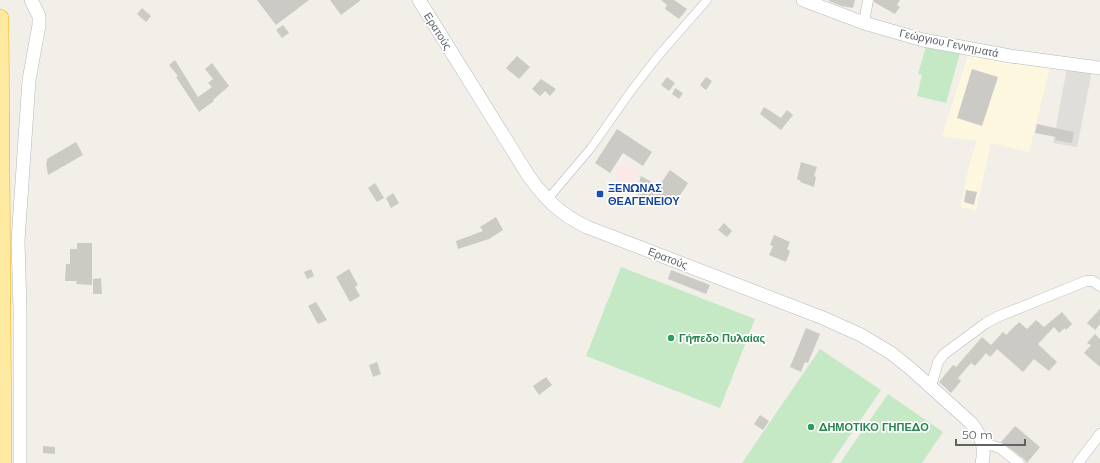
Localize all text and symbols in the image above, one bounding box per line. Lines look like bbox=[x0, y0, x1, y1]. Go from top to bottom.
street label: Ερατούς bbox=[421, 10, 455, 52]
street label: Γεώργιου Γεννηματά bbox=[898, 26, 1001, 61]
place label: ΞΕΝΩΝΑΣ ΘΕΑΓΕΝΕΙΟΥ bbox=[608, 181, 680, 208]
marker: ΞΕΝΩΝΑΣ ΘΕΑΓΕΝΕΙΟΥ bbox=[595, 189, 605, 199]
street label: Ερατούς bbox=[646, 244, 690, 272]
place label: Γήπεδο Πυλαίας bbox=[679, 331, 766, 345]
marker: Γήπεδο Πυλαίας bbox=[666, 333, 676, 343]
place label: ΔΗΜΟΤΙΚΟ ΓΗΠΕΔΟ bbox=[818, 420, 929, 434]
scale bar bbox=[956, 421, 1025, 447]
marker: ΔΗΜΟΤΙΚΟ ΓΗΠΕΔΟ bbox=[806, 422, 816, 432]
text: 50 m bbox=[962, 427, 993, 442]

